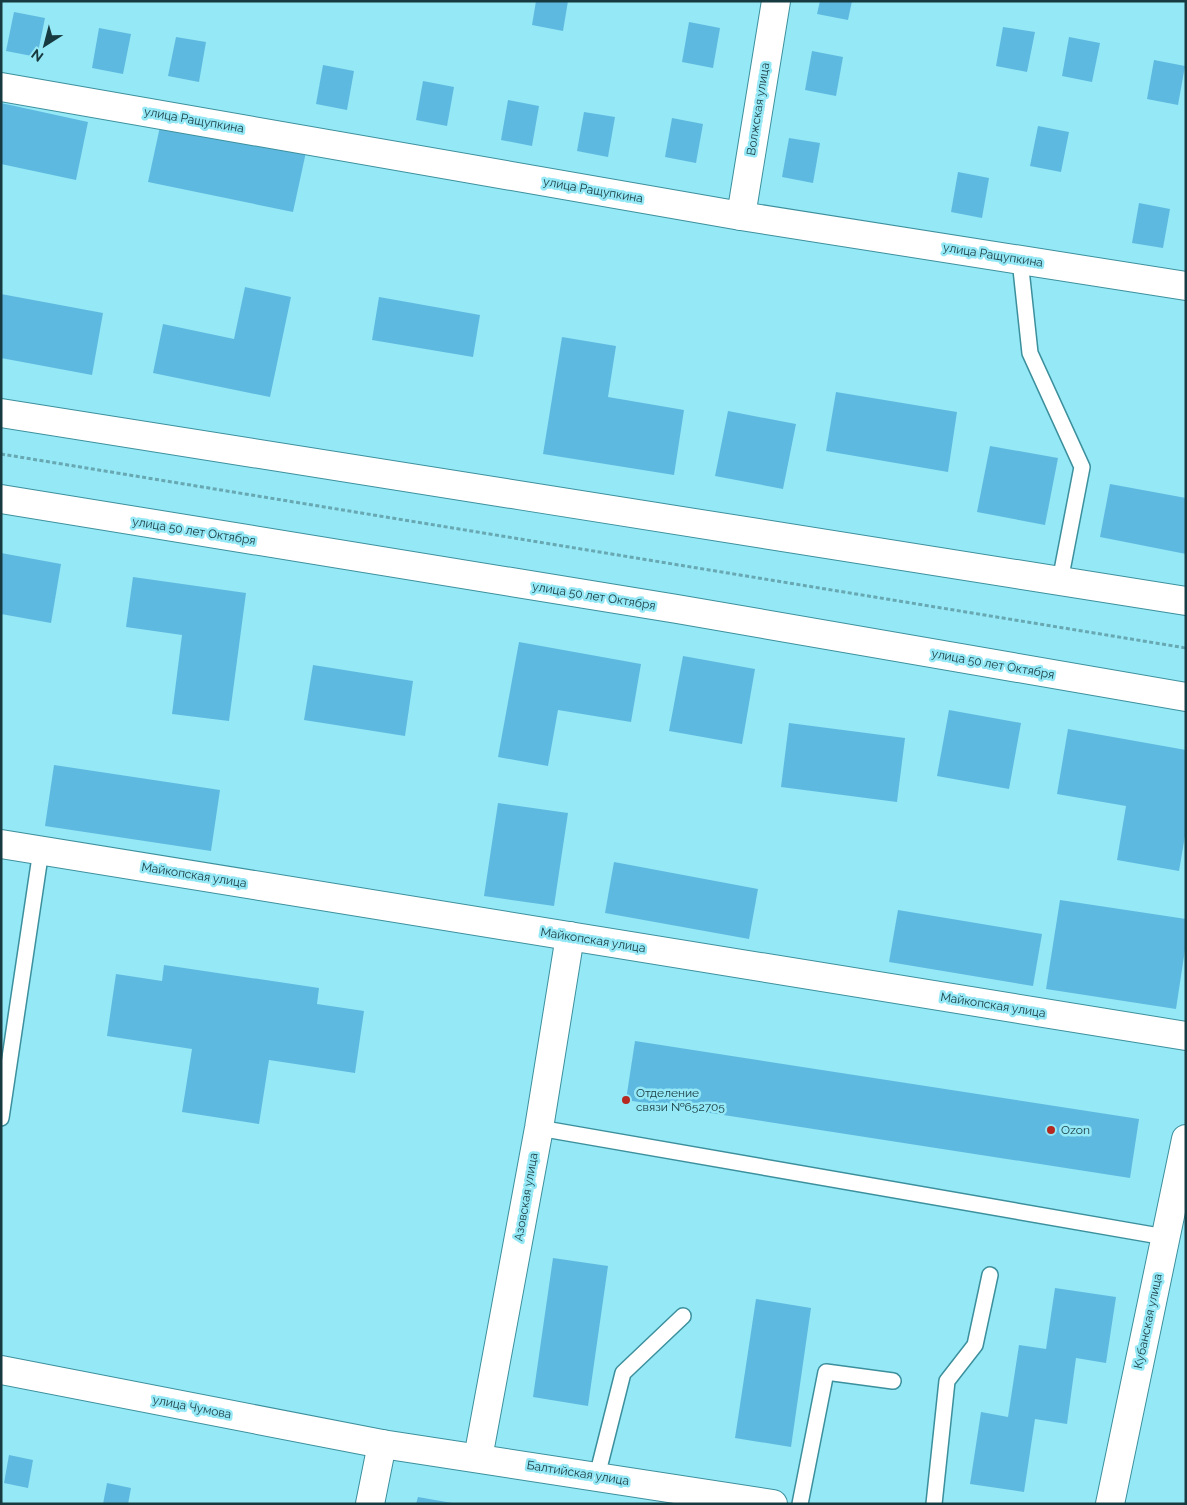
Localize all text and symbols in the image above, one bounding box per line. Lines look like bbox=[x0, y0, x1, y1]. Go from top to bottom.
north arrow bbox=[20, 20, 70, 70]
text: N bbox=[28, 46, 46, 65]
street label: Волжская улица bbox=[744, 62, 772, 156]
street label: улица Ращупкина bbox=[143, 104, 245, 136]
street label: улица Ращупкина bbox=[542, 174, 644, 206]
street label: улица Ращупкина bbox=[942, 240, 1044, 270]
street label: улица 50 лет Октября bbox=[131, 514, 257, 548]
street label: улица 50 лет Октября bbox=[531, 579, 657, 613]
street label: улица 50 лет Октября bbox=[930, 646, 1056, 682]
street label: Майкопская улица bbox=[140, 860, 248, 890]
street label: Майкопская улица bbox=[539, 925, 647, 955]
street label: Майкопская улица bbox=[939, 990, 1047, 1020]
place label: Отделение связи №652705 bbox=[636, 1086, 725, 1114]
marker: Отделение связи №652705 bbox=[620, 1094, 632, 1106]
place label: Ozon bbox=[1061, 1123, 1090, 1137]
marker: Ozon bbox=[1045, 1124, 1057, 1136]
street label: Азовская улица bbox=[511, 1152, 541, 1242]
street label: Кубанская улица bbox=[1131, 1272, 1165, 1370]
street label: улица Чумова bbox=[152, 1393, 232, 1421]
street label: Балтийская улица bbox=[526, 1458, 630, 1488]

